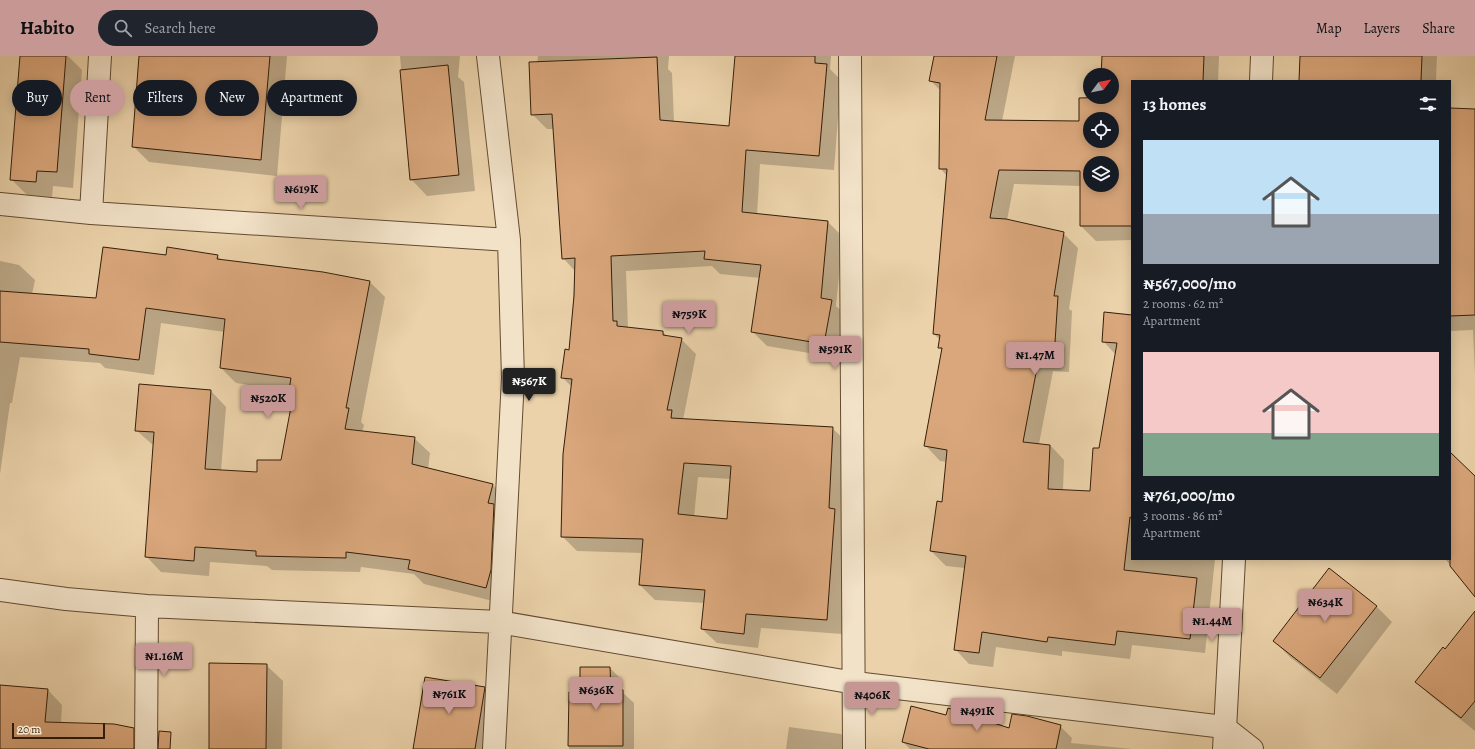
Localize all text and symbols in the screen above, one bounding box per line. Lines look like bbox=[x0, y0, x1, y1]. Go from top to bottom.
search box bbox=[98, 10, 378, 46]
text: Habito bbox=[20, 15, 74, 41]
icon: search bbox=[112, 17, 134, 39]
text: Search here bbox=[144, 18, 216, 38]
text: Map bbox=[1316, 19, 1342, 38]
text: Layers bbox=[1364, 19, 1400, 38]
text: Share bbox=[1422, 19, 1455, 38]
north arrow bbox=[1083, 68, 1119, 104]
map controls bbox=[1083, 68, 1119, 192]
chip: Buy bbox=[12, 80, 62, 116]
chip: Rent bbox=[70, 80, 125, 116]
chip: Filters bbox=[133, 80, 197, 116]
chip: New bbox=[205, 80, 259, 116]
chip: Apartment bbox=[267, 80, 357, 116]
text: 13 homes bbox=[1143, 93, 1206, 116]
icon: filters bbox=[1417, 93, 1439, 115]
button: locate bbox=[1083, 112, 1119, 148]
button: layers bbox=[1083, 156, 1119, 192]
icon: home bbox=[1255, 166, 1327, 238]
pin: ₦619K bbox=[273, 176, 329, 210]
text: ₦619K bbox=[284, 180, 318, 197]
text: ₦567,000/mo bbox=[1143, 272, 1236, 295]
text: 2 rooms · 62 m² bbox=[1143, 295, 1223, 312]
pin: ₦759K bbox=[661, 301, 717, 335]
text: ₦759K bbox=[672, 305, 706, 322]
text: Apartment bbox=[1143, 312, 1201, 329]
pin: ₦591K bbox=[807, 336, 863, 370]
text: ₦591K bbox=[818, 340, 852, 357]
pin: ₦1.47M bbox=[1002, 342, 1068, 376]
text: ₦1.47M bbox=[1015, 346, 1055, 363]
pin: ₦567K bbox=[501, 368, 557, 402]
text: ₦567K bbox=[512, 372, 546, 389]
icon: home bbox=[1255, 378, 1327, 450]
pin: ₦520K bbox=[240, 385, 296, 419]
text: ₦520K bbox=[250, 389, 286, 406]
text: ₦761,000/mo bbox=[1143, 484, 1235, 507]
text: 3 rooms · 86 m² bbox=[1143, 507, 1223, 524]
text: Apartment bbox=[1143, 524, 1201, 541]
pin: ₦634K bbox=[1297, 589, 1353, 623]
text: ₦634K bbox=[1307, 593, 1343, 610]
pin: ₦1.44M bbox=[1179, 608, 1245, 642]
text: ₦1.44M bbox=[1192, 612, 1232, 629]
pin: ₦1.16M bbox=[131, 643, 197, 677]
text: ₦1.16M bbox=[144, 647, 184, 664]
pin: ₦636K bbox=[568, 677, 624, 711]
pin: ₦761K bbox=[421, 681, 477, 715]
text: ₦636K bbox=[578, 681, 614, 698]
pin: ₦406K bbox=[844, 682, 900, 716]
text: ₦761K bbox=[432, 685, 466, 702]
text: ₦406K bbox=[854, 686, 890, 703]
pin: ₦491K bbox=[949, 698, 1005, 732]
text: ₦491K bbox=[960, 702, 994, 719]
scale bar bbox=[12, 721, 105, 740]
text: 20 m bbox=[18, 722, 40, 737]

